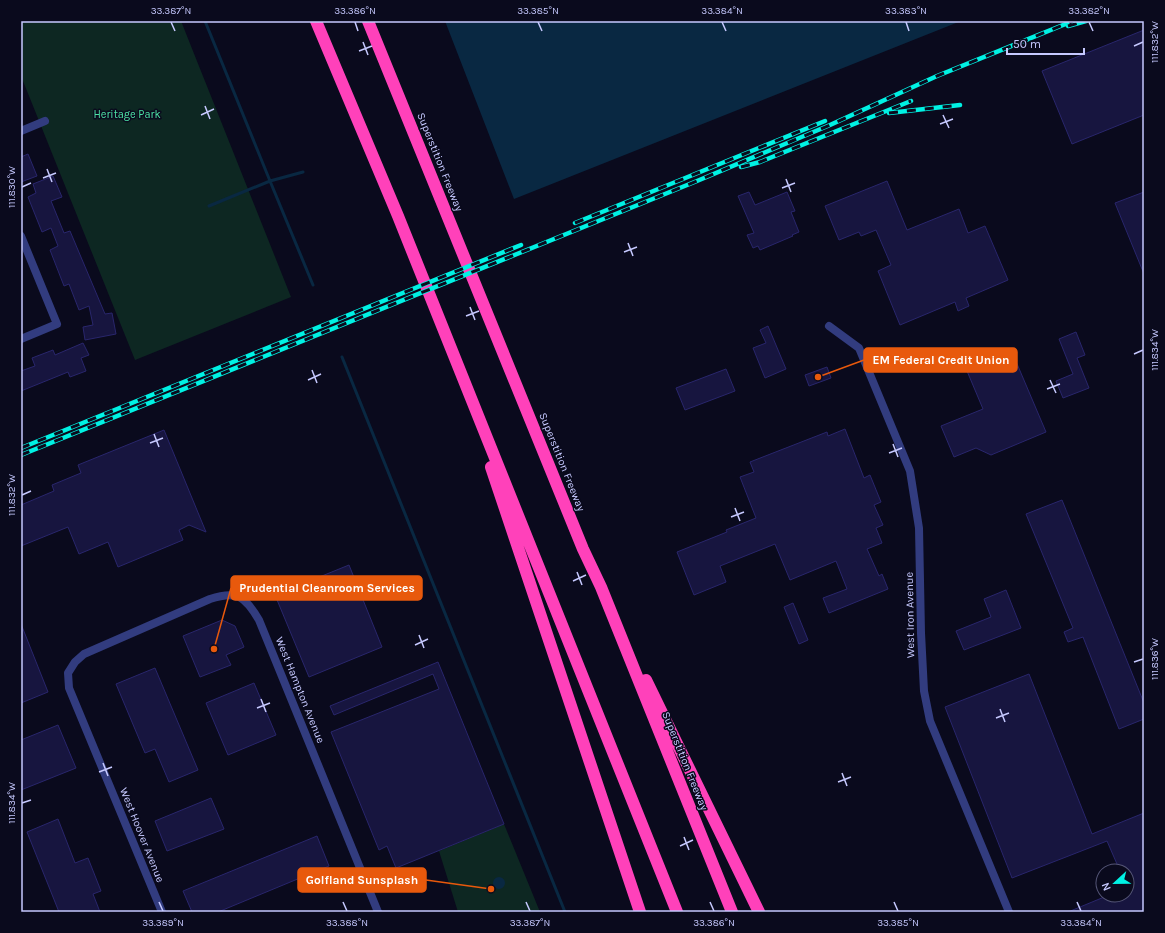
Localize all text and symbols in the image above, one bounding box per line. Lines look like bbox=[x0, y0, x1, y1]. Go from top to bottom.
text: 33.387°N bbox=[151, 5, 191, 17]
text: 33.386°N bbox=[334, 5, 376, 17]
text: 33.385°N bbox=[517, 5, 559, 17]
text: 33.384°N bbox=[701, 5, 743, 17]
text: 33.383°N bbox=[885, 5, 927, 17]
text: 33.382°N bbox=[1068, 5, 1110, 17]
text: 111.832°W bbox=[1149, 21, 1161, 63]
scale bar bbox=[1007, 30, 1084, 56]
text: 50 m bbox=[1013, 37, 1041, 51]
park label: Heritage Park bbox=[93, 108, 161, 121]
street label: Superstition Freeway bbox=[414, 111, 466, 213]
text: 111.830°W bbox=[6, 166, 18, 208]
text: 111.834°W bbox=[1149, 329, 1161, 371]
callout: EM Federal Credit Union bbox=[864, 348, 1017, 372]
text: EM Federal Credit Union bbox=[873, 353, 1009, 367]
street label: Superstition Freeway bbox=[536, 411, 588, 513]
text: 111.832°W bbox=[6, 474, 18, 516]
street label: West Iron Avenue bbox=[903, 571, 917, 658]
callout: Prudential Cleanroom Services bbox=[231, 576, 422, 600]
text: Prudential Cleanroom Services bbox=[239, 581, 415, 595]
street label: West Hampton Avenue bbox=[273, 635, 327, 745]
text: 111.836°W bbox=[1149, 638, 1161, 680]
street label: Superstition Freeway bbox=[659, 710, 711, 812]
text: 111.834°W bbox=[6, 782, 18, 824]
street label: West Hoover Avenue bbox=[117, 786, 167, 885]
north arrow bbox=[1095, 863, 1135, 903]
callout: Golfland Sunsplash bbox=[298, 868, 426, 892]
text: Golfland Sunsplash bbox=[306, 873, 418, 887]
text: N bbox=[1099, 880, 1114, 893]
text: 33.389°N bbox=[142, 917, 184, 929]
text: 33.388°N bbox=[326, 917, 368, 929]
text: 33.387°N bbox=[510, 917, 550, 929]
text: 33.386°N bbox=[693, 917, 735, 929]
text: 33.385°N bbox=[877, 917, 919, 929]
text: 33.384°N bbox=[1060, 917, 1102, 929]

